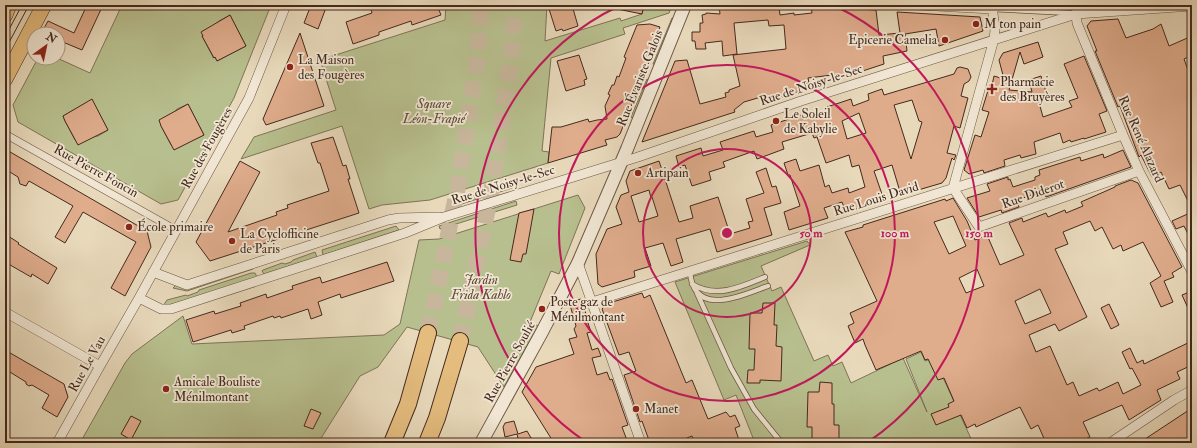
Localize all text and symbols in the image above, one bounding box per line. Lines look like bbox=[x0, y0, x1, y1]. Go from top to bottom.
place label: M ton pain bbox=[984, 16, 1042, 33]
marker: M ton pain bbox=[971, 19, 981, 29]
north arrow bbox=[26, 26, 66, 66]
street label: Rue Évariste Galois bbox=[612, 26, 667, 129]
text: N bbox=[43, 29, 60, 47]
place label: Epicerie Camelia bbox=[848, 32, 938, 49]
marker: Epicerie Camelia bbox=[940, 35, 950, 45]
place label: La Maison des Fougères bbox=[298, 52, 365, 83]
street label: Rue de Noisy-le-Sec bbox=[757, 61, 865, 110]
marker: La Maison des Fougères bbox=[285, 62, 295, 72]
place label: Pharmacie des Bruyères bbox=[1000, 74, 1065, 106]
marker: Pharmacie des Bruyères bbox=[987, 84, 997, 94]
street label: Rue René Alazard bbox=[1115, 93, 1168, 185]
park label: Square Léon-Frapié bbox=[402, 96, 468, 127]
street label: Rue des Fougères bbox=[178, 104, 236, 191]
place label: Le Soleil de Kabylie bbox=[784, 106, 838, 138]
marker: Le Soleil de Kabylie bbox=[771, 116, 781, 126]
street label: Rue Pierre Foncin bbox=[51, 141, 141, 201]
street label: Rue de Noisy-le-Sec bbox=[449, 162, 557, 209]
place label: Artipain bbox=[645, 165, 689, 182]
marker: Artipain bbox=[633, 168, 643, 178]
street label: Rue Diderot bbox=[1000, 176, 1066, 212]
street label: Rue Louis David bbox=[831, 178, 921, 220]
place label: École primaire bbox=[137, 218, 214, 236]
marker: École primaire bbox=[124, 222, 134, 232]
place label: La Cyclofficine de Paris bbox=[240, 226, 319, 257]
centre of rings bbox=[720, 226, 734, 240]
text: 50 m bbox=[799, 226, 823, 241]
text: 100 m bbox=[881, 226, 910, 241]
text: 150 m bbox=[965, 226, 993, 241]
marker: La Cyclofficine de Paris bbox=[227, 236, 237, 246]
park label: Jardin Frida Kahlo bbox=[450, 272, 511, 303]
place label: Poste gaz de Ménilmontant bbox=[550, 294, 625, 325]
marker: Poste gaz de Ménilmontant bbox=[537, 304, 547, 314]
street label: Rue Pierre Soulié bbox=[481, 318, 539, 406]
street label: Rue Le Vau bbox=[65, 333, 109, 395]
place label: Amicale Bouliste Ménilmontant bbox=[173, 374, 261, 405]
marker: Amicale Bouliste Ménilmontant bbox=[161, 384, 171, 394]
place label: Manet bbox=[644, 401, 678, 417]
marker: Manet bbox=[631, 404, 641, 414]

